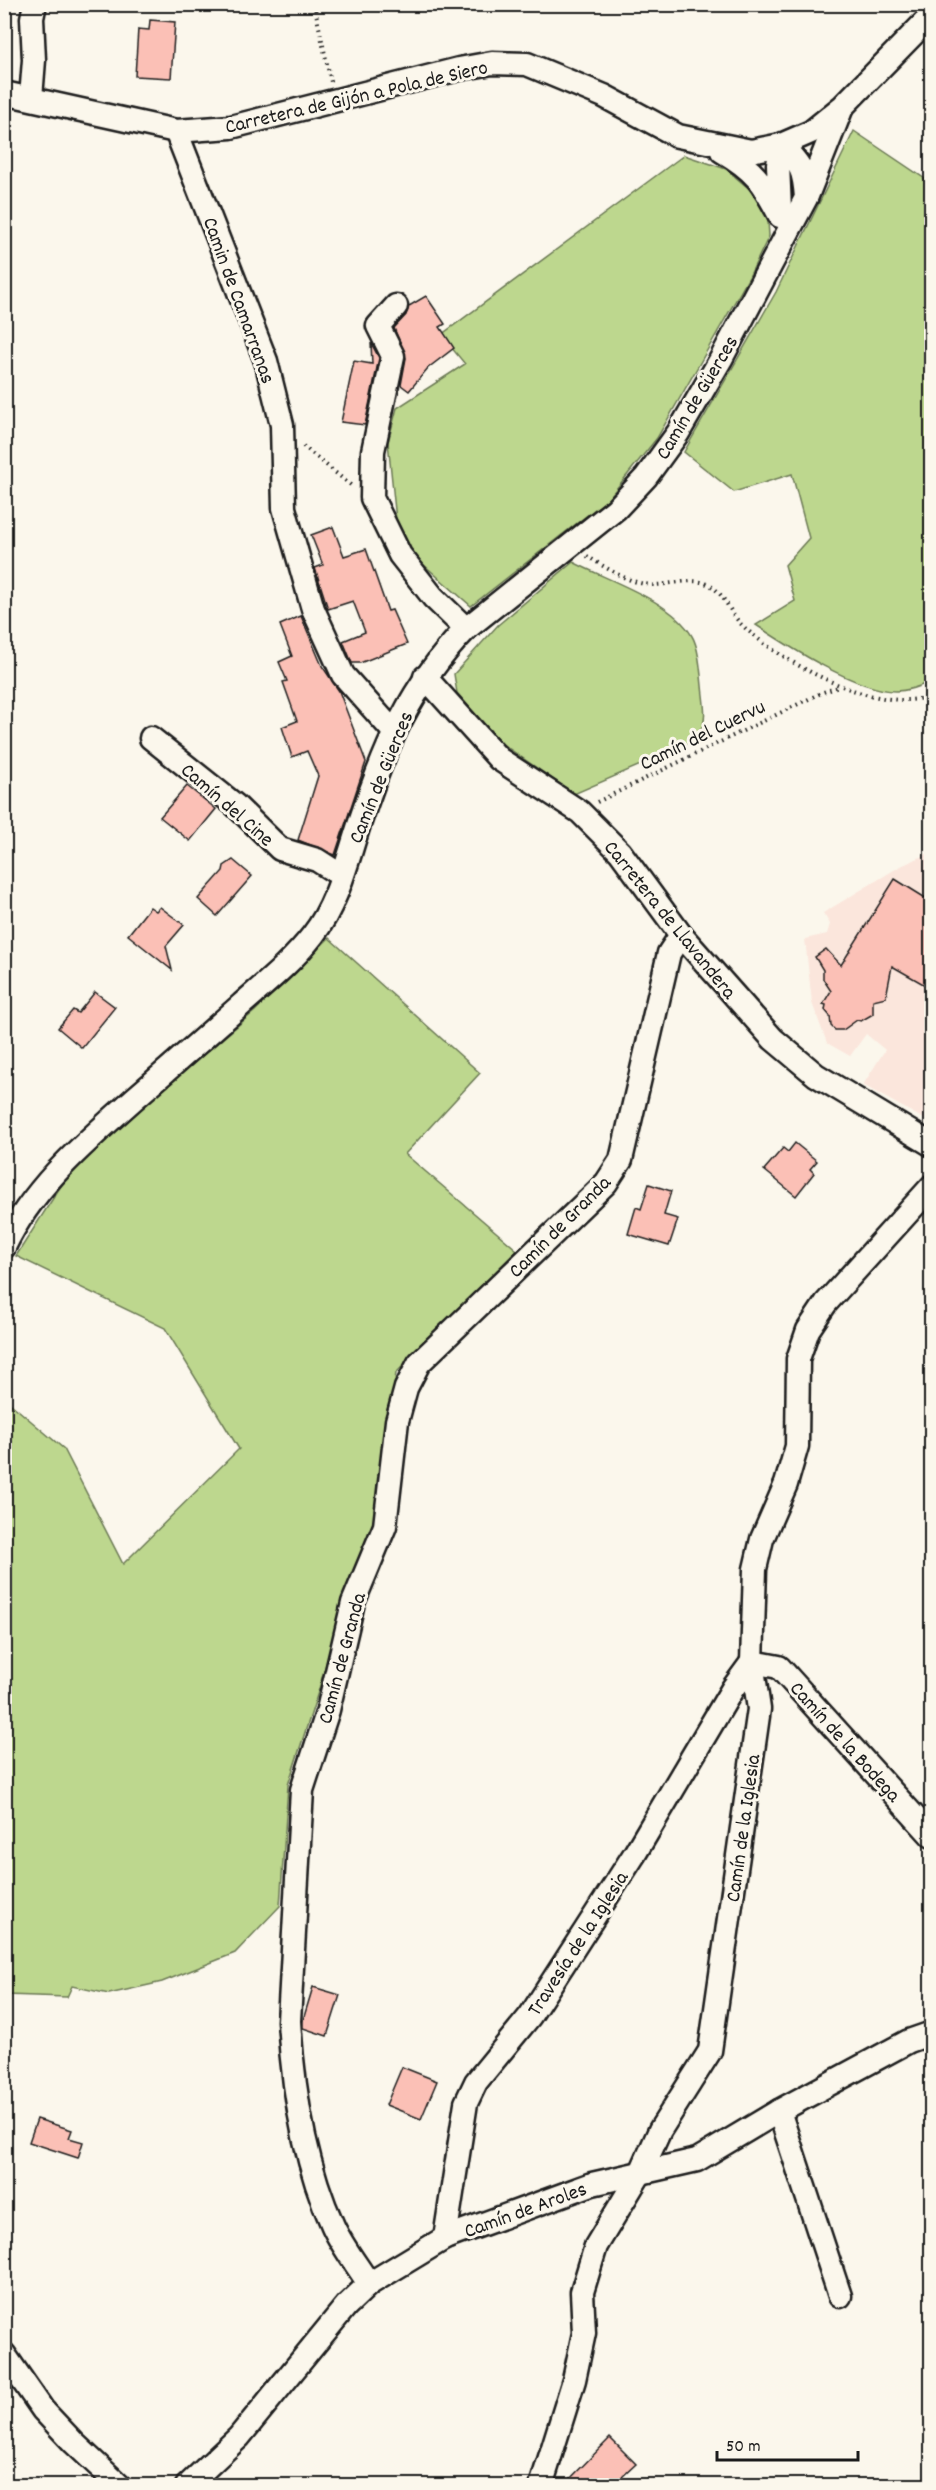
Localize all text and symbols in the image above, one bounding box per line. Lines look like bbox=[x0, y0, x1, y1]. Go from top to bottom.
street label: Carretera de Gijón a Pola de Siero bbox=[222, 54, 491, 144]
street label: Camin de Camarranas bbox=[193, 214, 281, 388]
street label: Camín de Güerces bbox=[650, 331, 748, 466]
street label: Camín del Cuervu bbox=[636, 693, 771, 780]
street label: Camín de Güerces bbox=[343, 708, 423, 849]
street label: Camín del Cine bbox=[173, 757, 279, 855]
street label: Carretera de Llavandera bbox=[595, 835, 743, 1008]
street label: Camín de Granda bbox=[503, 1169, 620, 1286]
street label: Camín de Granda bbox=[312, 1589, 376, 1728]
street label: Camín de la Bodega bbox=[781, 1676, 907, 1811]
street label: Camín de la Iglesia bbox=[720, 1751, 770, 1904]
street label: Travesía de la Iglesia bbox=[521, 1865, 638, 2023]
street label: Camín de Aroles bbox=[460, 2176, 592, 2248]
scale bar bbox=[717, 2424, 858, 2462]
text: 50 m bbox=[726, 2435, 761, 2460]

